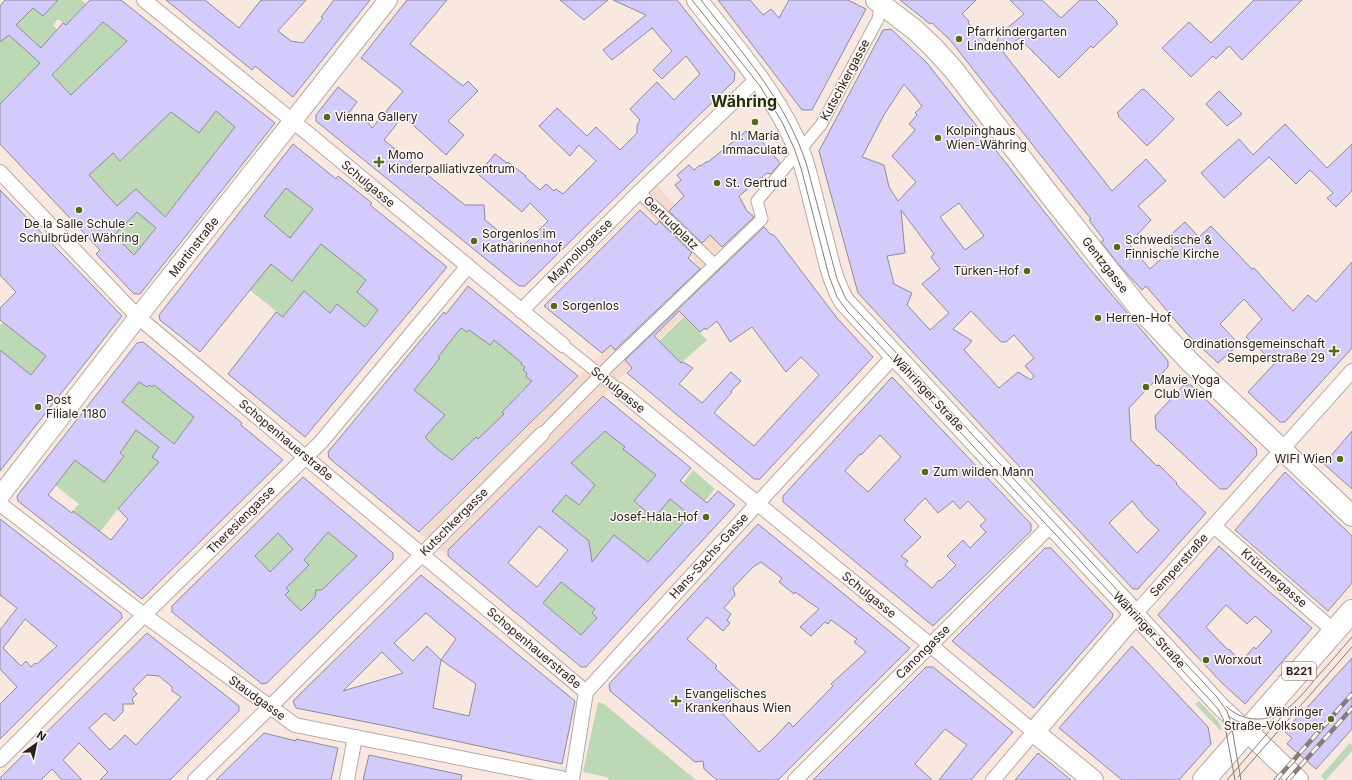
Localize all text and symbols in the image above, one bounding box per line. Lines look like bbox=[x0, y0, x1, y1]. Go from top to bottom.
place label: Pfarrkindergarten Lindenhof bbox=[967, 24, 1067, 53]
marker: Pfarrkindergarten Lindenhof bbox=[954, 34, 964, 44]
street label: Kutschkergasse bbox=[817, 36, 872, 123]
district label: Währing bbox=[711, 91, 777, 111]
place label: Vienna Gallery bbox=[335, 109, 418, 124]
marker: Vienna Gallery bbox=[322, 112, 332, 122]
marker: hl. Maria Immaculata bbox=[750, 117, 760, 127]
place label: Kolpinghaus Wien-Währing bbox=[946, 123, 1027, 152]
place label: hl. Maria Immaculata bbox=[722, 128, 788, 157]
marker: Kolpinghaus Wien-Währing bbox=[933, 133, 943, 143]
place label: Momo Kinderpalliativzentrum bbox=[388, 147, 515, 176]
marker: Momo Kinderpalliativzentrum bbox=[373, 156, 385, 168]
street label: Schulgasse bbox=[338, 157, 398, 210]
place label: St. Gertrud bbox=[725, 175, 787, 190]
marker: St. Gertrud bbox=[712, 178, 722, 188]
street label: Gertrudplatz bbox=[641, 193, 702, 253]
marker: De la Salle Schule - Schulbrüder Währing bbox=[74, 205, 84, 215]
street label: Martinstraße bbox=[165, 214, 222, 280]
street label: Maynollogasse bbox=[544, 215, 615, 286]
place label: De la Salle Schule - Schulbrüder Währing bbox=[19, 216, 139, 245]
place label: Sorgenlos im Katharinenhof bbox=[482, 226, 563, 255]
place label: Schwedische & Finnische Kirche bbox=[1125, 232, 1219, 261]
street label: Gentzgasse bbox=[1079, 234, 1132, 296]
marker: Sorgenlos im Katharinenhof bbox=[469, 236, 479, 246]
marker: Schwedische & Finnische Kirche bbox=[1112, 242, 1122, 252]
place label: Türken-Hof bbox=[954, 263, 1020, 278]
marker: Türken-Hof bbox=[1022, 266, 1032, 276]
place label: Sorgenlos bbox=[562, 298, 619, 313]
marker: Sorgenlos bbox=[549, 301, 559, 311]
place label: Herren-Hof bbox=[1106, 310, 1172, 325]
marker: Herren-Hof bbox=[1093, 313, 1103, 323]
place label: Ordinationsgemeinschaft Semperstraße 29 bbox=[1183, 336, 1325, 365]
marker: Ordinationsgemeinschaft Semperstraße 29 bbox=[1328, 345, 1340, 357]
street label: Währinger Straße bbox=[889, 351, 968, 434]
street label: Schulgasse bbox=[588, 363, 648, 416]
place label: Mavie Yoga Club Wien bbox=[1154, 372, 1220, 401]
marker: Mavie Yoga Club Wien bbox=[1141, 382, 1151, 392]
place label: Post Filiale 1180 bbox=[46, 392, 107, 421]
street label: Schopenhauerstraße bbox=[236, 396, 337, 483]
marker: Post Filiale 1180 bbox=[33, 402, 43, 412]
place label: WIFI Wien bbox=[1274, 451, 1332, 466]
marker: WIFI Wien bbox=[1335, 454, 1345, 464]
place label: Zum wilden Mann bbox=[933, 464, 1034, 479]
marker: Zum wilden Mann bbox=[920, 467, 930, 477]
street label: Theresiengasse bbox=[203, 482, 278, 557]
street label: Kutschkergasse bbox=[416, 484, 491, 559]
place label: Josef-Hala-Hof bbox=[610, 509, 699, 524]
street label: Hans-Sachs-Gasse bbox=[666, 510, 751, 602]
marker: Josef-Hala-Hof bbox=[701, 512, 711, 522]
street label: Semperstraße bbox=[1146, 530, 1211, 599]
street label: Krütznergasse bbox=[1238, 545, 1310, 610]
street label: Schulgasse bbox=[839, 568, 899, 621]
street label: Währinger Straße bbox=[1110, 588, 1189, 671]
street label: Schopenhauerstraße bbox=[484, 604, 585, 691]
street label: Canongasse bbox=[892, 621, 953, 682]
place label: Worxout bbox=[1214, 652, 1262, 667]
marker: Worxout bbox=[1201, 655, 1211, 665]
road number: B221 bbox=[1282, 662, 1316, 680]
street label: Staudgasse bbox=[226, 672, 289, 723]
place label: Evangelisches Krankenhaus Wien bbox=[685, 686, 791, 715]
marker: Evangelisches Krankenhaus Wien bbox=[670, 695, 682, 707]
place label: Währinger Straße-Volksoper bbox=[1224, 704, 1323, 733]
marker: Währinger Straße-Volksoper bbox=[1326, 714, 1336, 724]
north arrow bbox=[16, 724, 56, 764]
text: N bbox=[34, 727, 49, 744]

